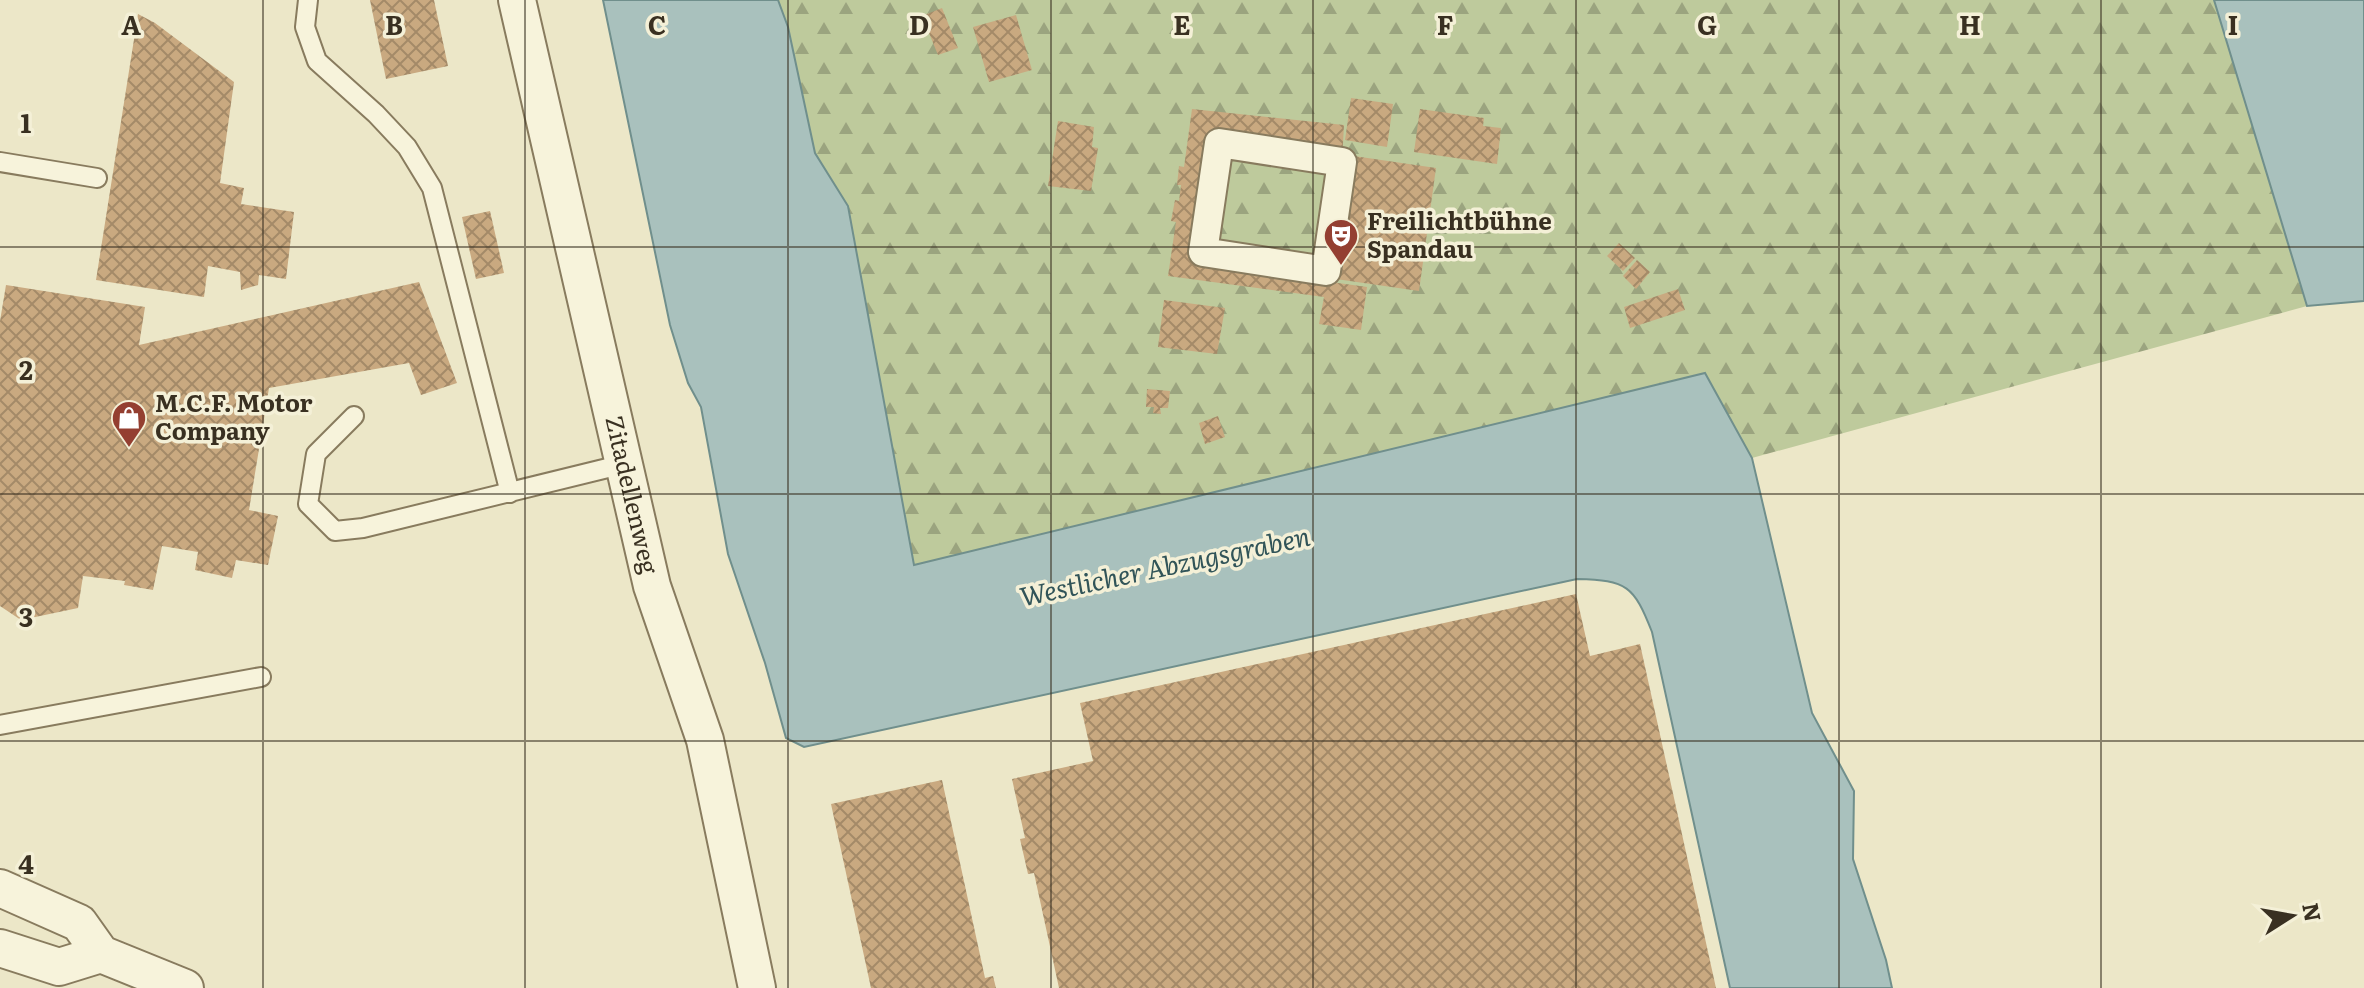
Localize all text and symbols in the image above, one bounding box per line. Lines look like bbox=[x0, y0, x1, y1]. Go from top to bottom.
text: A bbox=[121, 4, 141, 43]
text: B bbox=[385, 4, 403, 43]
text: C bbox=[648, 4, 666, 43]
text: D bbox=[909, 4, 929, 43]
text: E bbox=[1173, 4, 1191, 43]
text: F bbox=[1437, 4, 1453, 43]
text: G bbox=[1697, 4, 1717, 43]
text: H bbox=[1959, 4, 1981, 43]
text: I bbox=[2228, 4, 2238, 43]
text: 1 bbox=[21, 102, 32, 141]
place label: Freilichtbühne Spandau bbox=[1367, 202, 1552, 265]
theatre icon: Freilichtbühne Spandau bbox=[1322, 217, 1360, 267]
text: 2 bbox=[19, 349, 33, 388]
place label: M.C.F. Motor Company bbox=[155, 384, 313, 447]
shop icon: M.C.F. Motor Company bbox=[110, 399, 148, 449]
street label: Zitadellenweg bbox=[598, 412, 669, 577]
water label: Westlicher Abzugsgraben bbox=[1016, 515, 1314, 614]
text: 3 bbox=[19, 596, 33, 635]
text: 4 bbox=[18, 843, 34, 882]
north arrow bbox=[2252, 876, 2332, 956]
text: N bbox=[2295, 900, 2331, 924]

